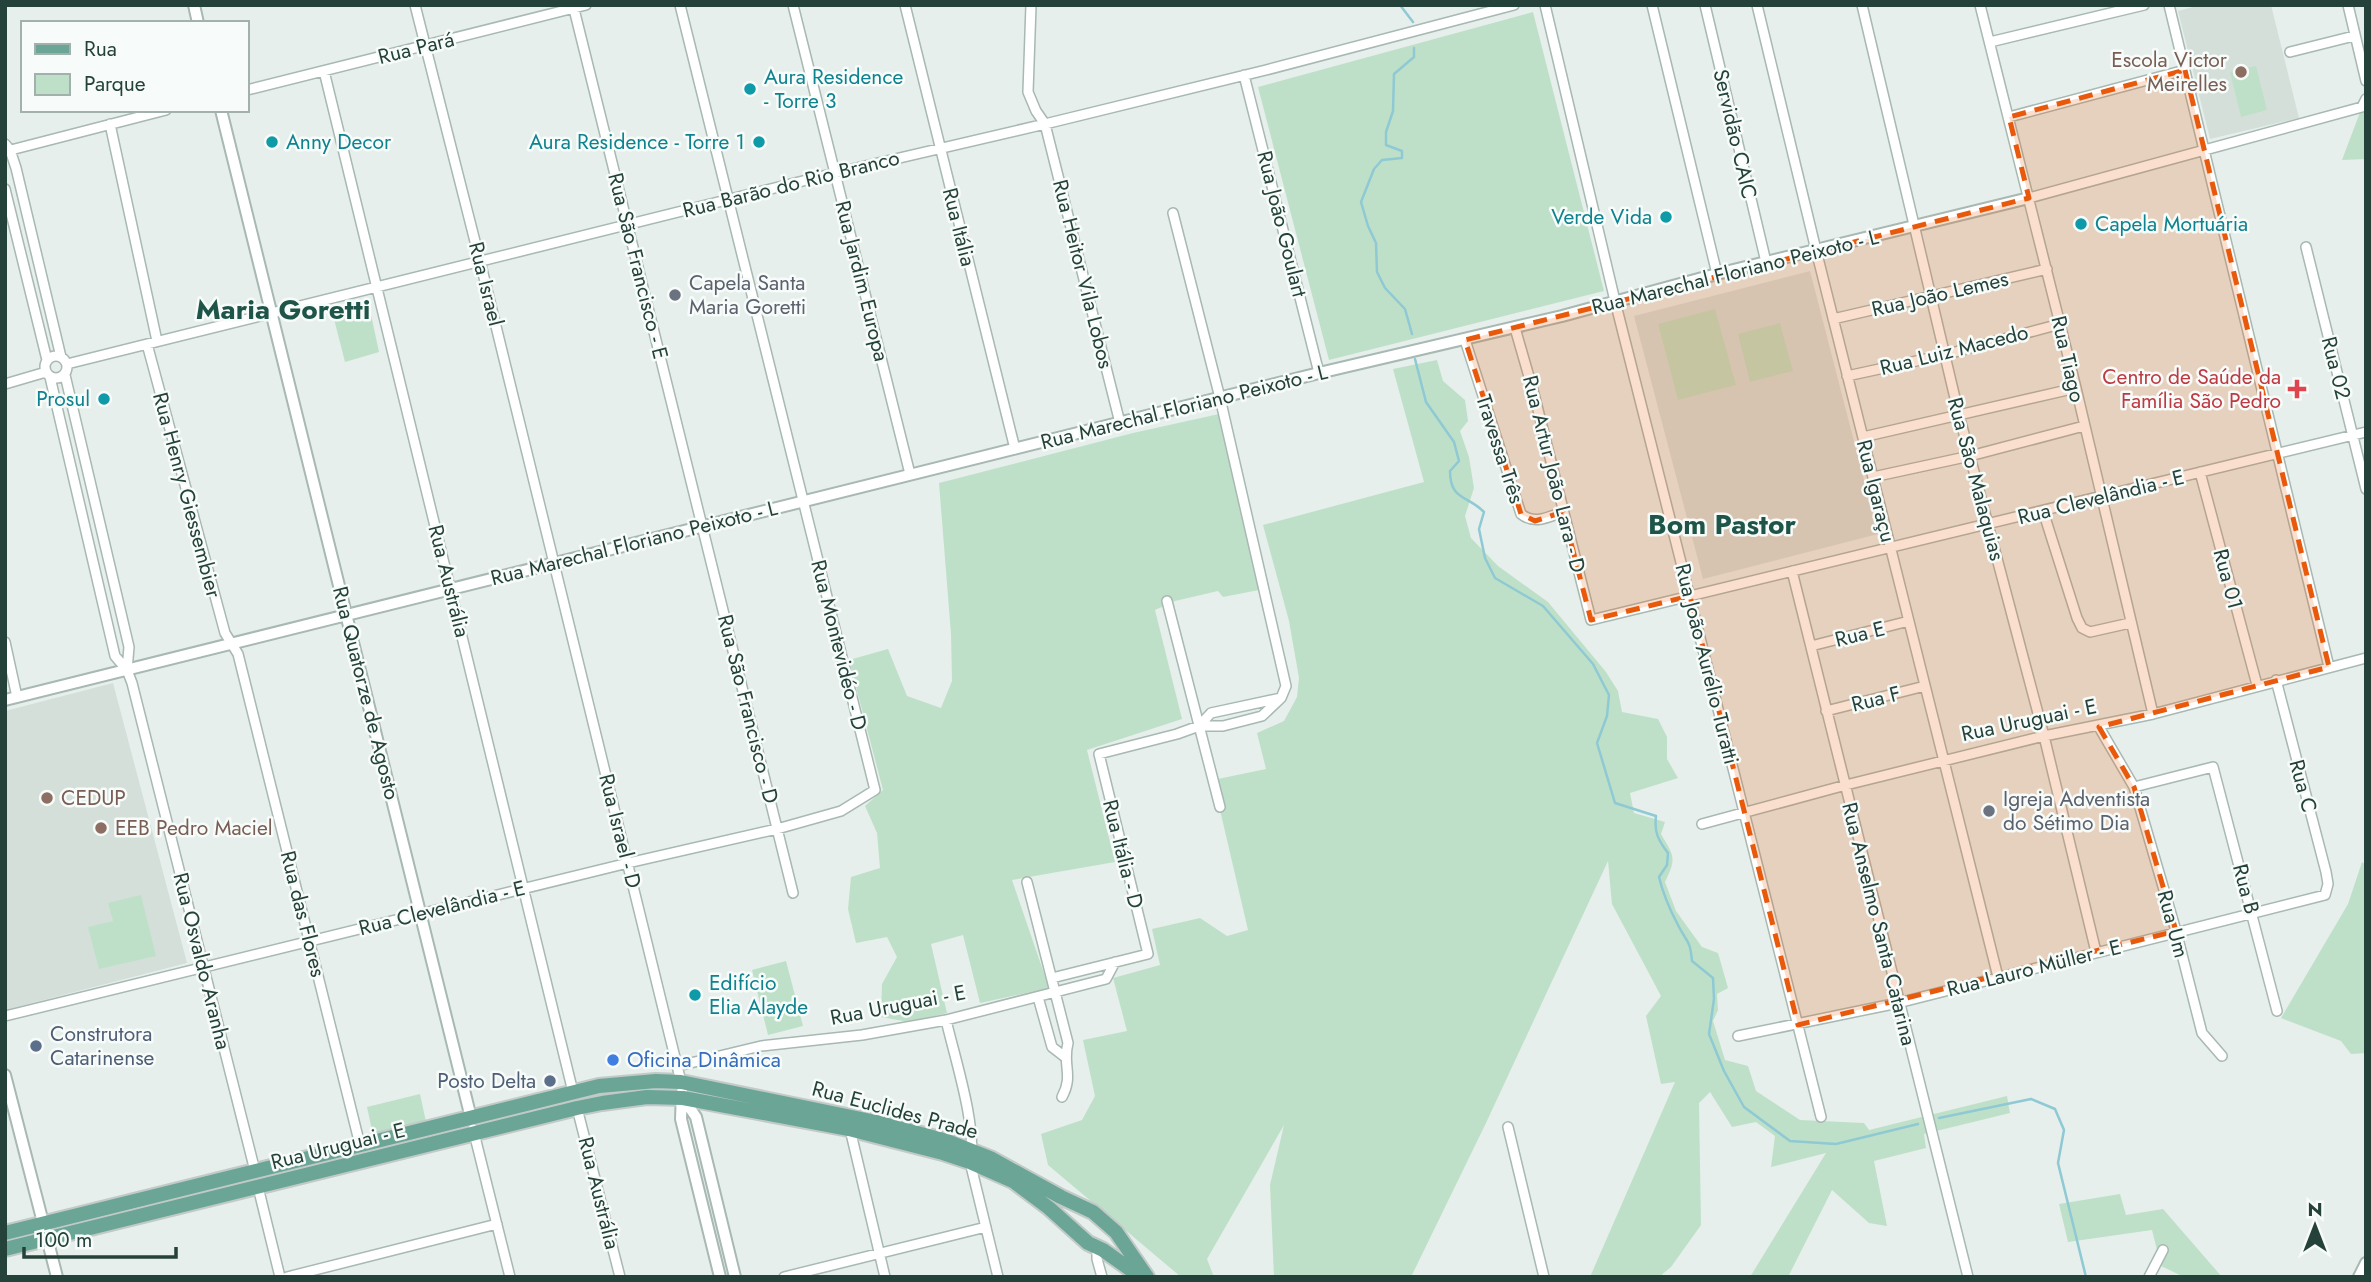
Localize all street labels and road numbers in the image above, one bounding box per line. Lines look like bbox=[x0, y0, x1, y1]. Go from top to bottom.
street label: Rua Pará bbox=[375, 24, 457, 72]
street label: Servidão CAIC bbox=[1706, 66, 1764, 202]
street label: Rua Barão do Rio Branco bbox=[679, 143, 903, 225]
street label: Rua João Goulart bbox=[1249, 148, 1315, 300]
street label: Rua São Francisco - E bbox=[600, 170, 676, 362]
street label: Rua Heitor Vila Lobos bbox=[1045, 176, 1121, 372]
street label: Rua Itália bbox=[935, 185, 983, 269]
street label: Rua Jardim Europa bbox=[828, 197, 896, 365]
street label: Rua Marechal Floriano Peixoto - L bbox=[1588, 222, 1882, 322]
street label: Rua Israel bbox=[461, 239, 511, 329]
street label: Rua João Lemes bbox=[1869, 264, 2011, 324]
street label: Rua Tiago bbox=[2043, 313, 2093, 405]
street label: Rua Luiz Macedo bbox=[1877, 317, 2031, 383]
street label: Rua 02 bbox=[2314, 333, 2358, 403]
street label: Rua Marechal Floriano Peixoto - L bbox=[1037, 357, 1331, 457]
street label: Rua Artur João Lara - D bbox=[1515, 372, 1593, 576]
street label: Rua Henry Giessembier bbox=[145, 389, 229, 602]
street label: Travessa Três bbox=[1468, 391, 1532, 507]
street label: Rua São Malaquias bbox=[1940, 394, 2012, 564]
street label: Rua Igaraçu bbox=[1849, 437, 1903, 545]
street label: Rua Clevelândia - E bbox=[2015, 462, 2187, 532]
street label: Rua Marechal Floriano Peixoto - L bbox=[487, 493, 781, 593]
street label: Rua Austrália bbox=[421, 522, 477, 640]
street label: Rua 01 bbox=[2206, 546, 2250, 612]
street label: Rua Montevidéo - D bbox=[803, 557, 875, 733]
street label: Rua João Aurélio Turatti bbox=[1668, 561, 1746, 767]
street label: Rua Quatorze de Agosto bbox=[325, 583, 407, 803]
street label: Rua São Francisco - D bbox=[710, 611, 786, 807]
street label: Rua E bbox=[1832, 613, 1888, 655]
street label: Rua F bbox=[1848, 678, 1904, 720]
street label: Rua Uruguai - E bbox=[1959, 691, 2099, 749]
street label: Rua C bbox=[2282, 756, 2324, 816]
street label: Rua Israel - D bbox=[591, 771, 649, 891]
street label: Rua Itália - D bbox=[1095, 796, 1151, 912]
street label: Rua Anselmo Santa Catarina bbox=[1834, 799, 1924, 1049]
street label: Rua das Flores bbox=[273, 848, 333, 980]
street label: Rua B bbox=[2225, 861, 2267, 917]
street label: Rua Osvaldo Aranha bbox=[166, 869, 238, 1053]
street label: Rua Clevelândia - E bbox=[356, 873, 528, 943]
street label: Rua Um bbox=[2150, 887, 2196, 961]
street label: Rua Lauro Müller - E bbox=[1944, 932, 2124, 1004]
street label: Rua Uruguai - E bbox=[828, 977, 968, 1033]
street label: Rua Euclides Prade bbox=[809, 1073, 982, 1147]
street label: Rua Uruguai - E bbox=[268, 1115, 408, 1177]
street label: Rua Austrália bbox=[571, 1134, 627, 1252]

